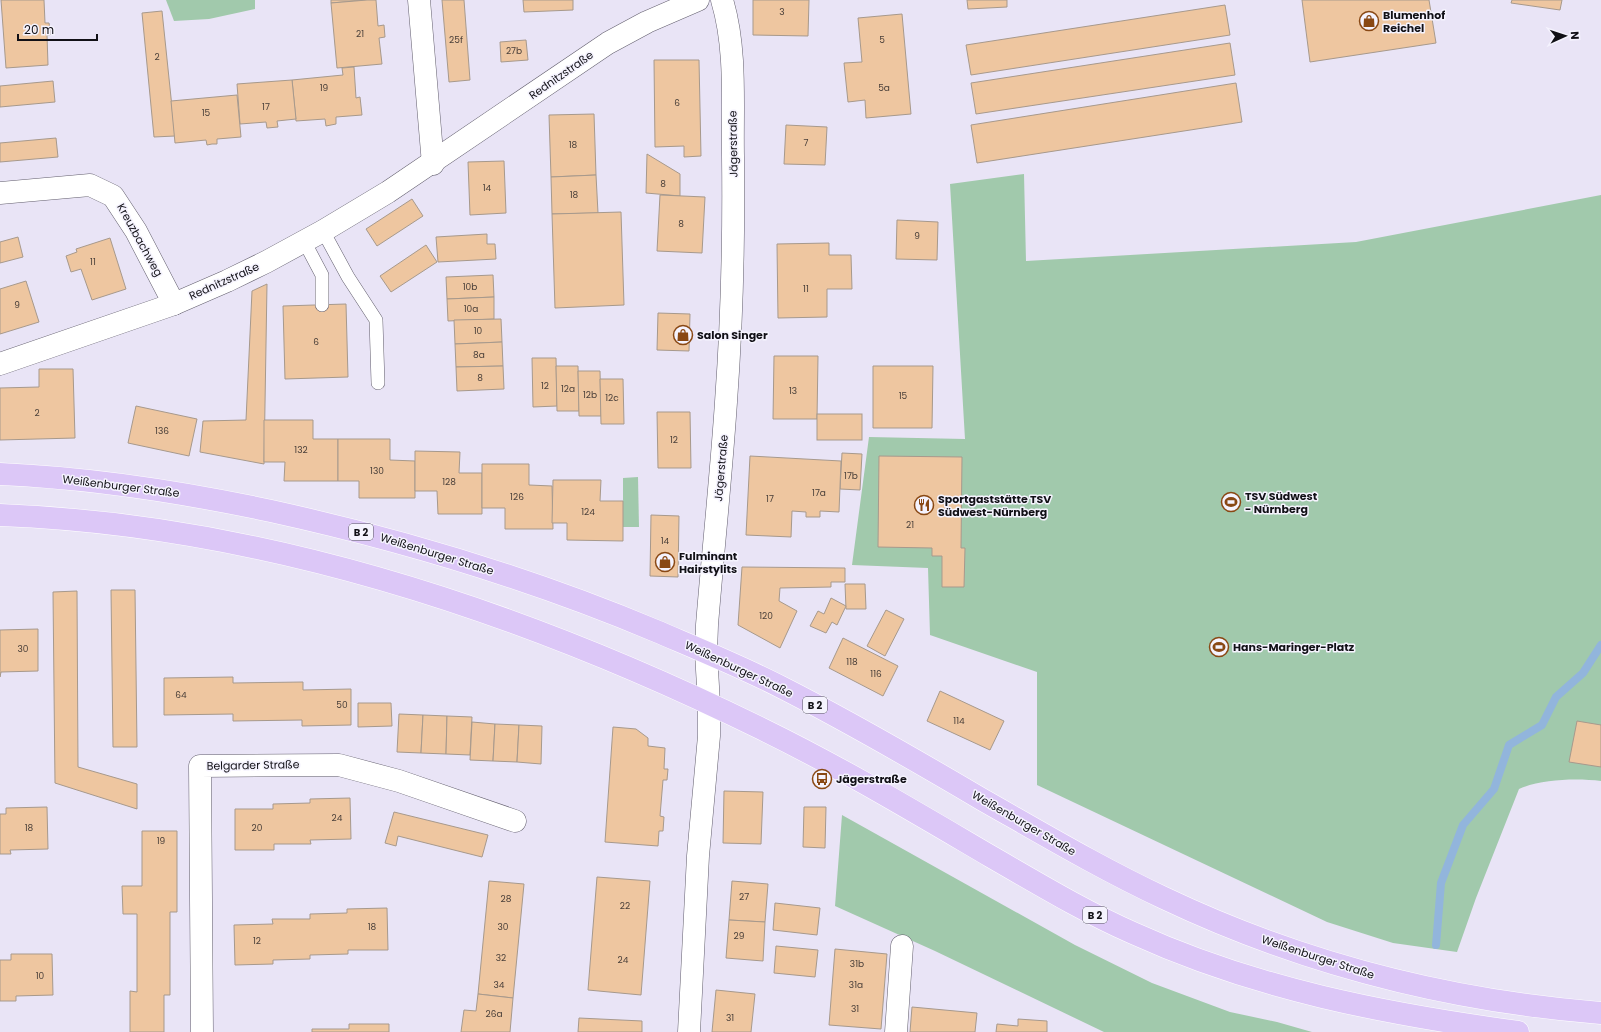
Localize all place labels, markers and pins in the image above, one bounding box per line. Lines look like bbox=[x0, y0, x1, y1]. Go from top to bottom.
place label: Blumenhof Reichel bbox=[1383, 7, 1445, 36]
shop icon: Blumenhof Reichel bbox=[1358, 10, 1380, 32]
shop icon: Salon Singer bbox=[672, 324, 694, 346]
place label: Salon Singer bbox=[697, 327, 768, 343]
place label: TSV Südwest - Nürnberg bbox=[1245, 488, 1318, 517]
place label: Sportgaststätte TSV Südwest-Nürnberg bbox=[938, 491, 1051, 520]
sports icon: TSV Südwest - Nürnberg bbox=[1220, 491, 1242, 513]
restaurant icon: Sportgaststätte TSV Südwest-Nürnberg bbox=[913, 494, 935, 516]
place label: Fulminant Hairstylits bbox=[679, 548, 738, 577]
shop icon: Fulminant Hairstylits bbox=[654, 551, 676, 573]
sports icon: Hans-Maringer-Platz bbox=[1208, 636, 1230, 658]
place label: Hans-Maringer-Platz bbox=[1233, 639, 1355, 655]
bus stop icon: Jägerstraße bbox=[811, 768, 833, 790]
place label: Jägerstraße bbox=[836, 771, 907, 787]

